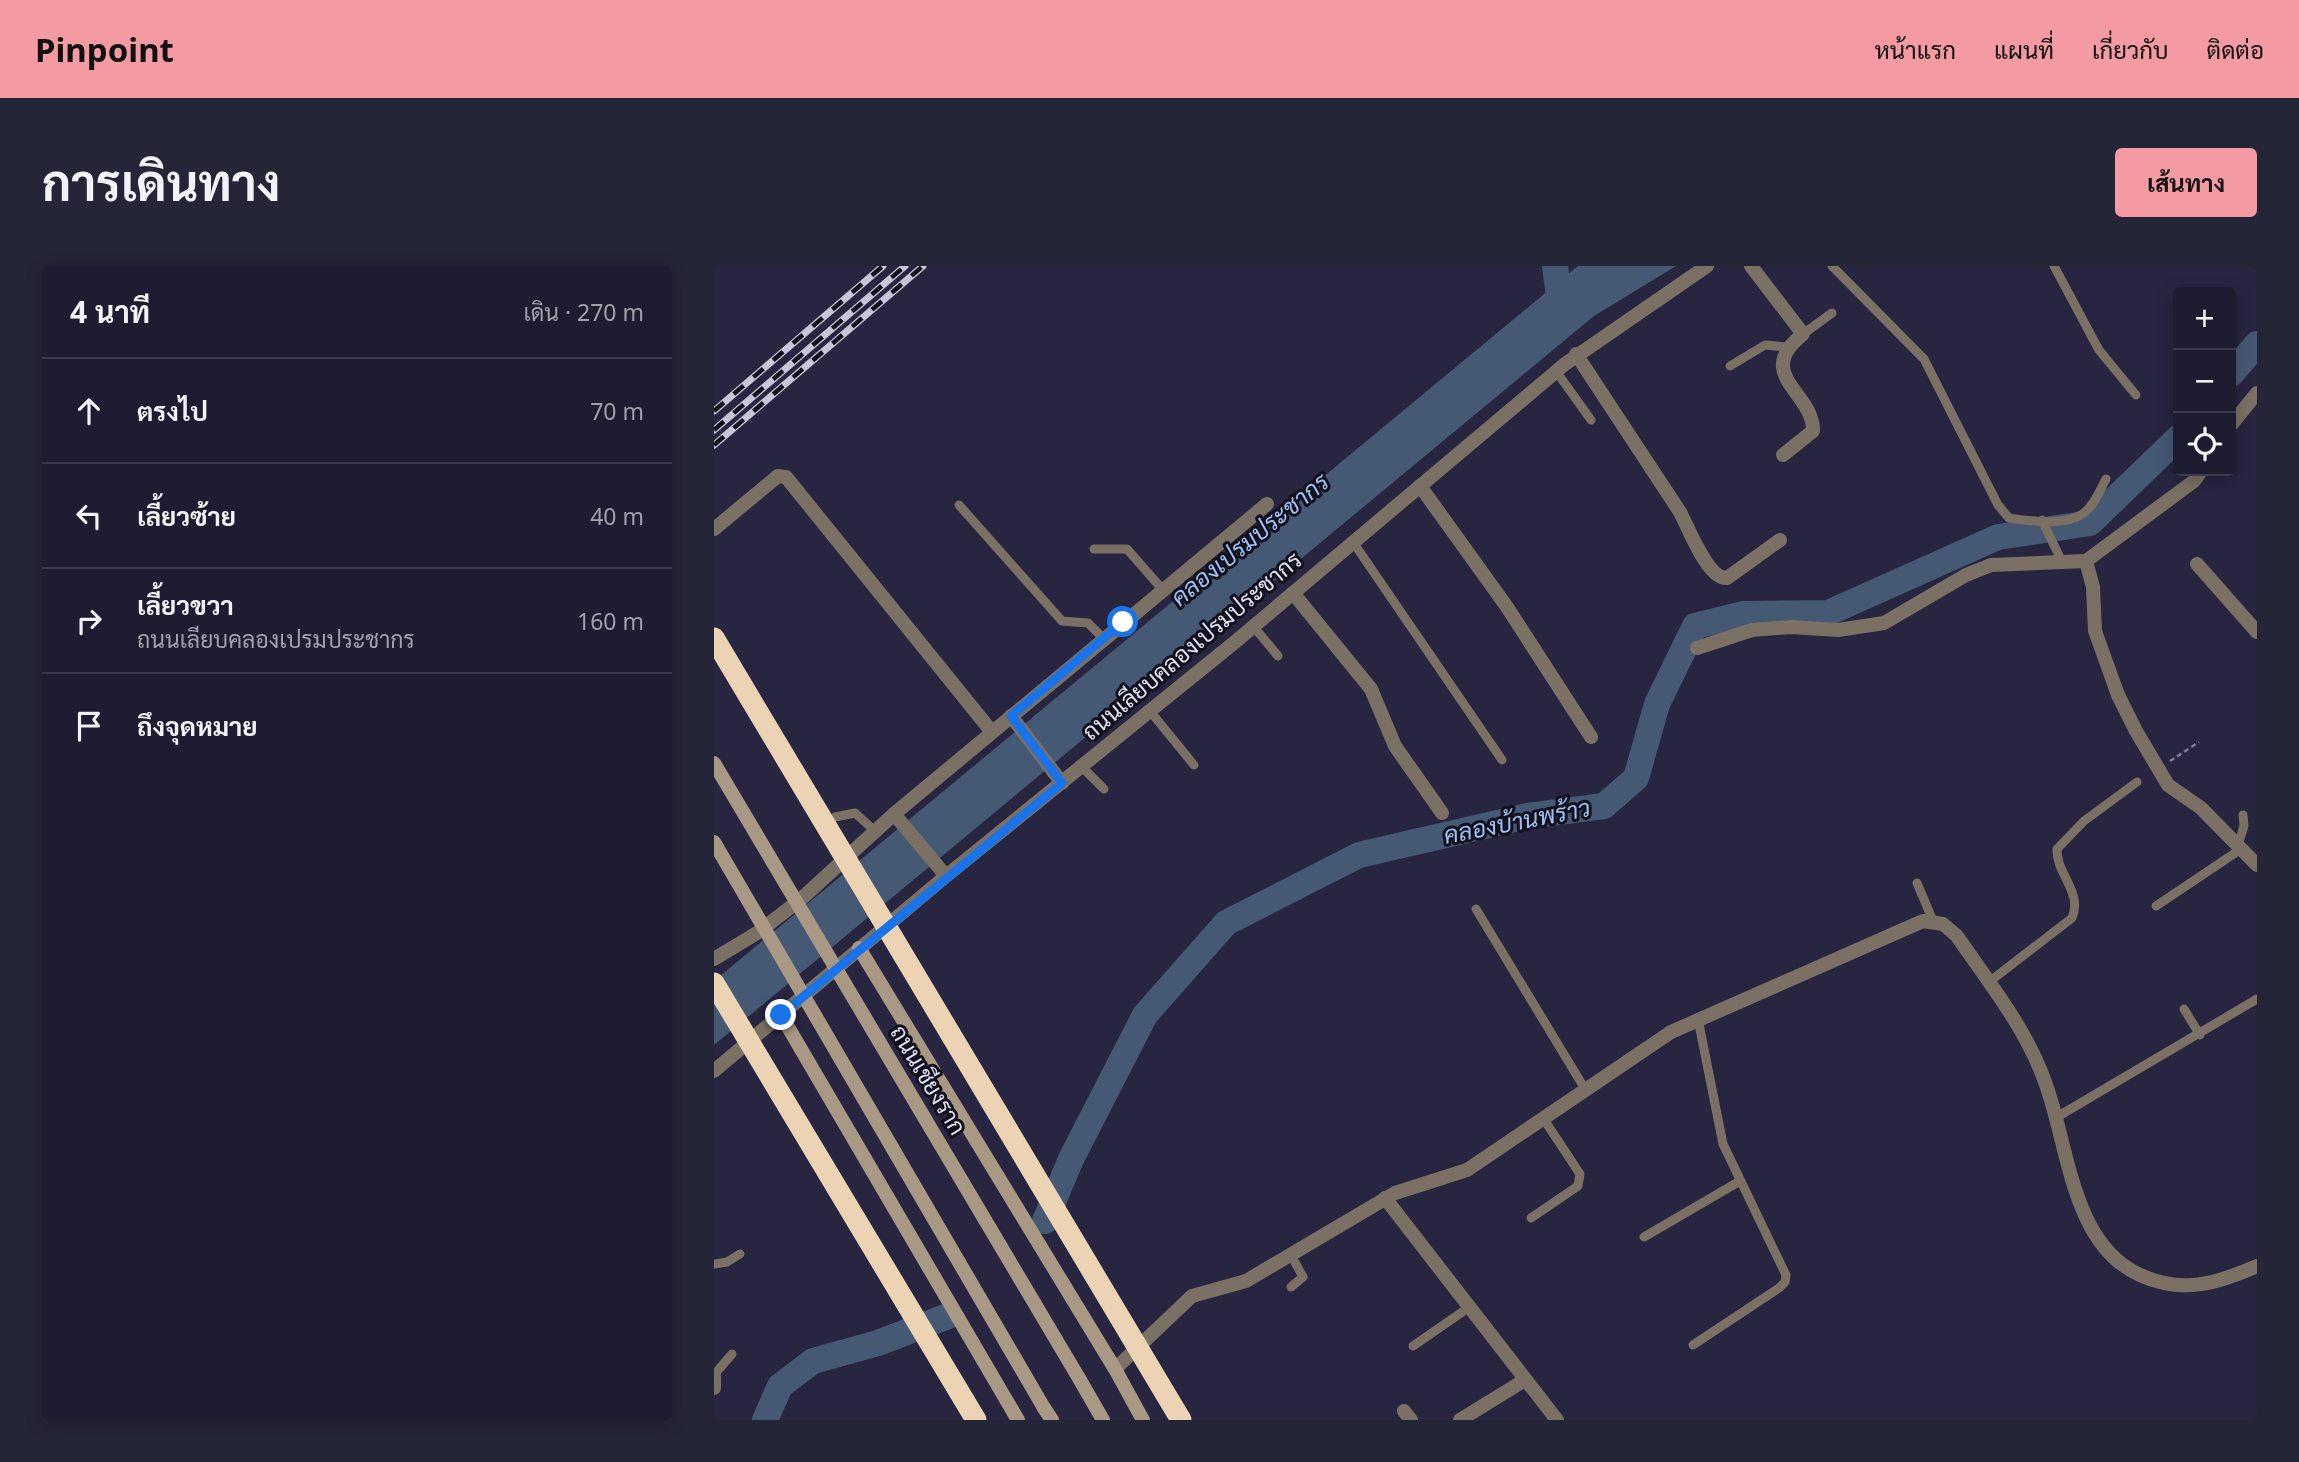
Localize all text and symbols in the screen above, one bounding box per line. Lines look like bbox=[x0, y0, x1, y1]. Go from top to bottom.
text: Pinpoint bbox=[35, 27, 174, 72]
text: หน้าแรก bbox=[1875, 33, 1956, 66]
text: แผนที่ bbox=[1994, 33, 2054, 66]
text: เกี่ยวกับ bbox=[2092, 33, 2169, 66]
text: ติดต่อ bbox=[2207, 33, 2264, 66]
button: เส้นทาง bbox=[2115, 148, 2257, 217]
text: การเดินทาง bbox=[42, 149, 280, 215]
map controls bbox=[2173, 287, 2236, 476]
button: + bbox=[2173, 287, 2236, 350]
text: 4 นาที bbox=[70, 291, 150, 332]
text: เดิน · 270 m bbox=[524, 296, 644, 328]
button: − bbox=[2173, 350, 2236, 413]
icon: ahead bbox=[70, 392, 108, 430]
text: ตรงไป bbox=[137, 393, 208, 429]
text: 70 m bbox=[590, 395, 644, 427]
button: locate bbox=[2173, 413, 2236, 476]
water label: คลองเปรมประชากร bbox=[1163, 464, 1336, 613]
icon: left bbox=[70, 497, 108, 535]
text: เลี้ยวซ้าย bbox=[137, 498, 236, 534]
text: 40 m bbox=[590, 500, 644, 532]
street label: ถนนเลียบคลองเปรมประชากร bbox=[1075, 544, 1308, 747]
text: เลี้ยวขวา bbox=[137, 587, 234, 623]
icon: right bbox=[70, 602, 108, 640]
text: 160 m bbox=[577, 605, 644, 637]
route start bbox=[1107, 606, 1138, 637]
text: ถนนเลียบคลองเปรมประชากร bbox=[137, 623, 415, 655]
icon: arrive bbox=[70, 707, 108, 745]
text: ถึงจุดหมาย bbox=[137, 708, 258, 744]
water label: คลองบ้านพร้าว bbox=[1441, 790, 1593, 851]
route end bbox=[765, 999, 796, 1030]
street label: ถนนเชียงราก bbox=[883, 1019, 974, 1140]

